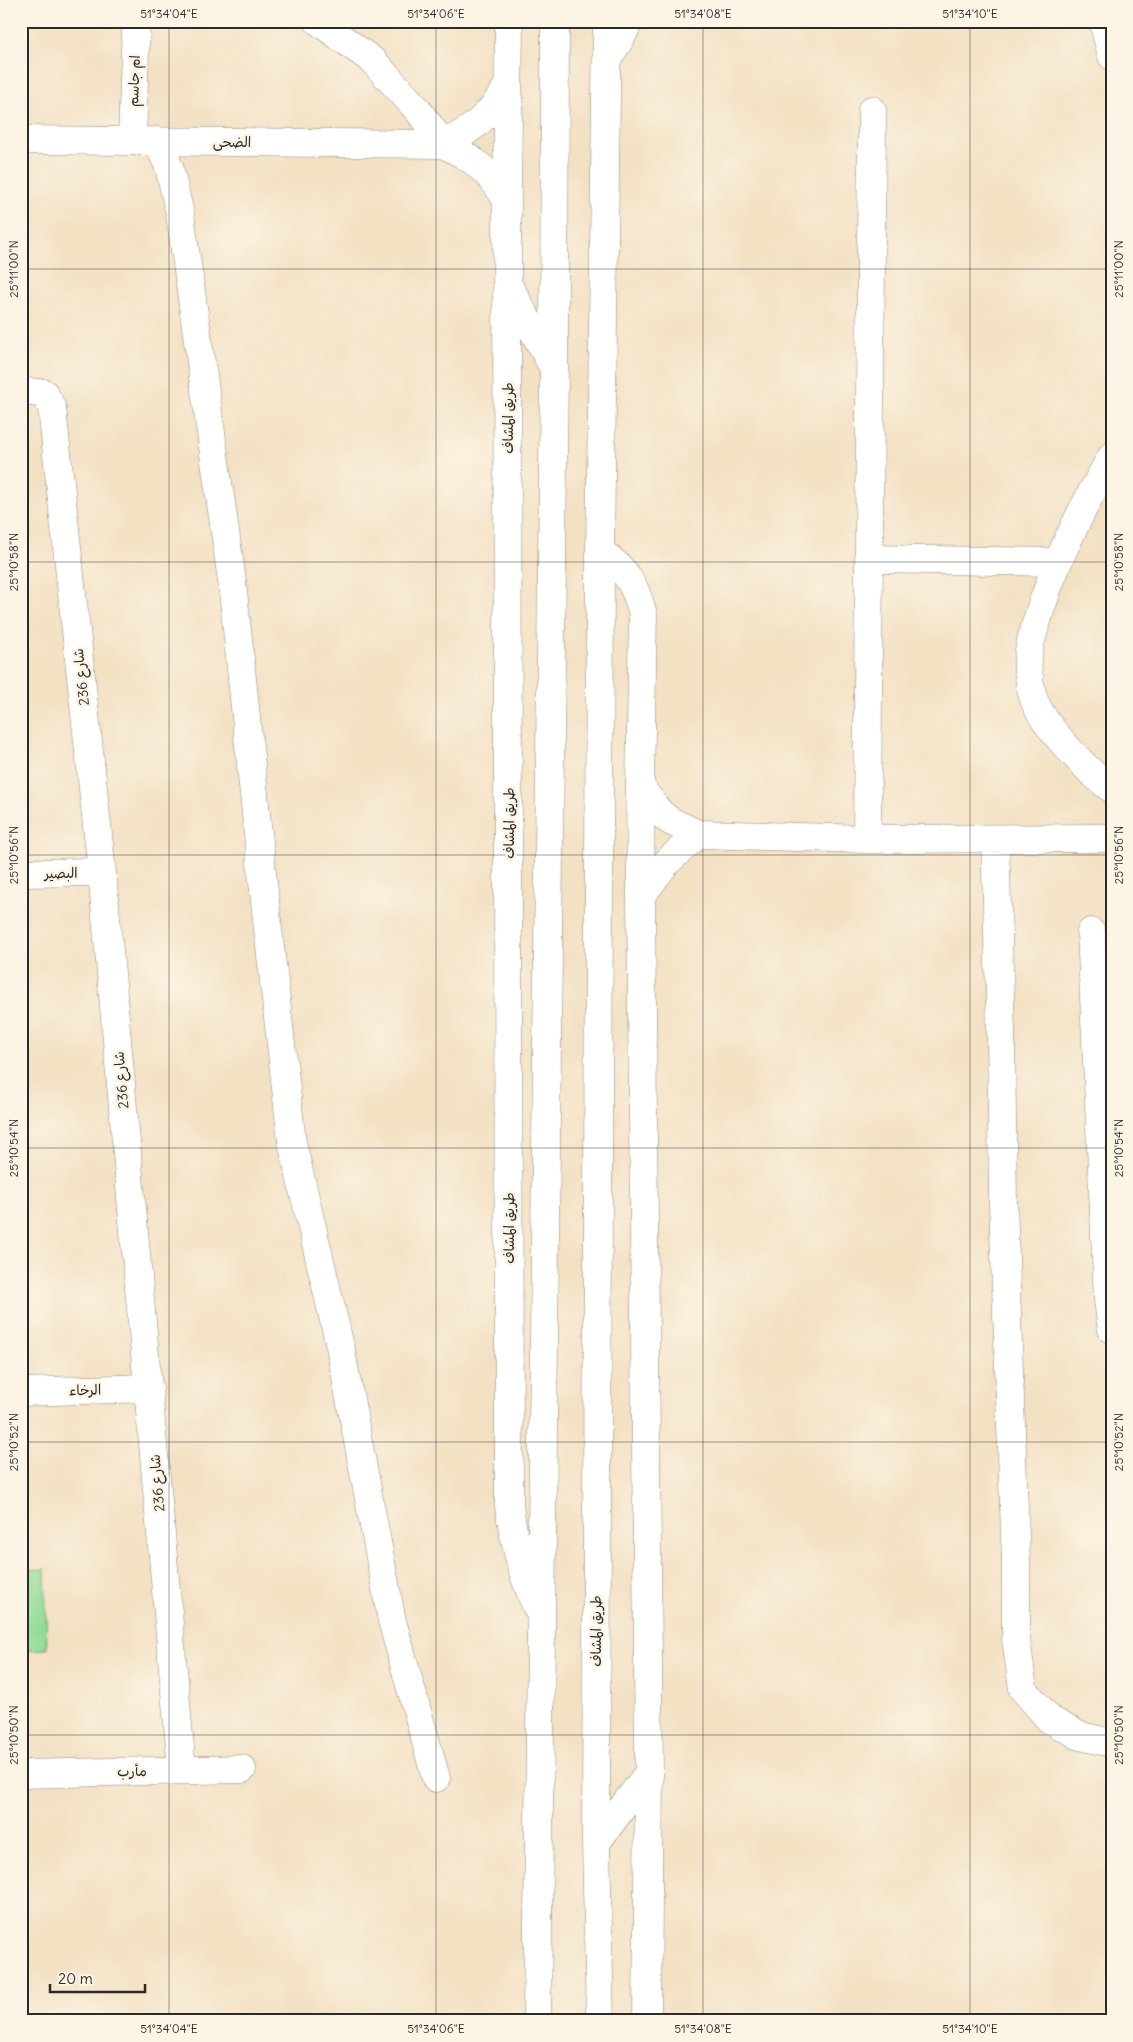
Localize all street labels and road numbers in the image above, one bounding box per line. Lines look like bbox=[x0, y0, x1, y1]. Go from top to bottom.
street label: ام جاسم bbox=[124, 55, 146, 107]
street label: الضحى bbox=[213, 133, 251, 151]
street label: طريق المشاف bbox=[499, 382, 517, 454]
street label: شارع 236 bbox=[69, 647, 94, 706]
street label: طريق المشاف bbox=[500, 787, 518, 859]
street label: البصير bbox=[43, 864, 78, 882]
street label: شارع 236 bbox=[110, 1051, 133, 1109]
street label: طريق المشاف bbox=[500, 1192, 518, 1264]
street label: الرخاء bbox=[68, 1380, 102, 1400]
street label: شارع 236 bbox=[146, 1454, 169, 1512]
street label: طريق المشاف bbox=[587, 1595, 605, 1667]
street label: مأرب bbox=[117, 1762, 147, 1780]

